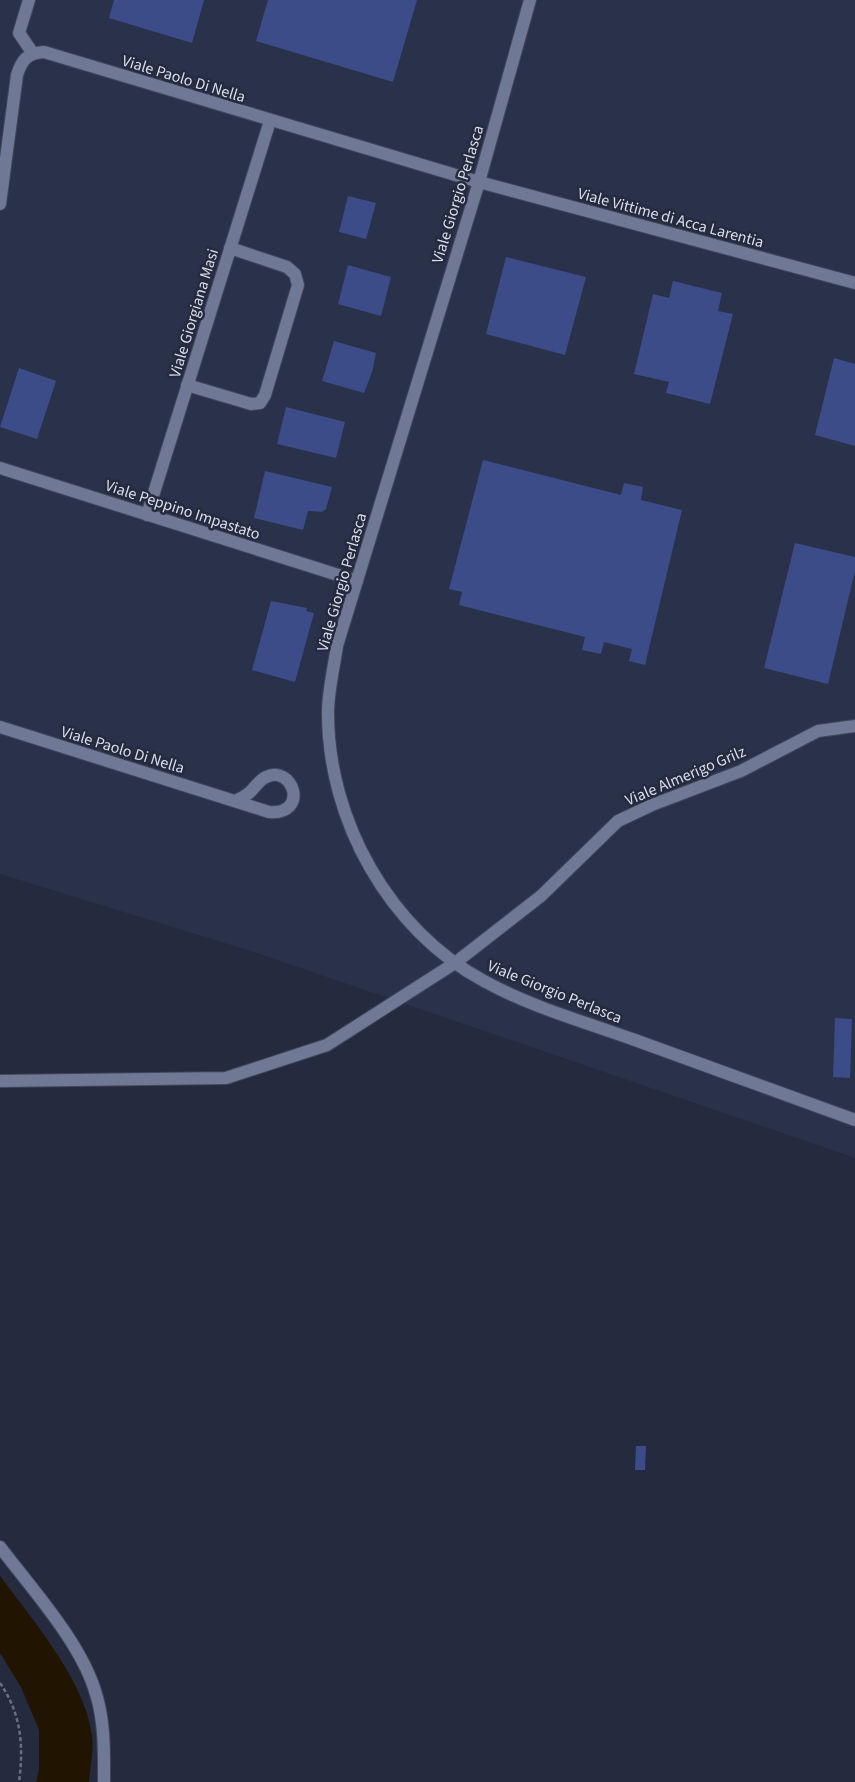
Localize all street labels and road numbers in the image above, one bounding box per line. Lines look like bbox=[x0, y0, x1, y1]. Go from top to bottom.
street label: Viale Paolo Di Nella bbox=[119, 50, 248, 108]
street label: Viale Giorgio Perlasca bbox=[426, 122, 489, 266]
street label: Viale Vittime di Acca Larentia bbox=[575, 183, 766, 253]
street label: Viale Giorgiana Masi bbox=[164, 246, 224, 380]
street label: Viale Peppino Impastato bbox=[102, 474, 263, 545]
street label: Viale Giorgio Perlasca bbox=[312, 510, 372, 654]
street label: Viale Paolo Di Nella bbox=[58, 721, 187, 779]
street label: Viale Almerigo Grilz bbox=[622, 741, 749, 811]
street label: Viale Giorgio Perlasca bbox=[484, 955, 625, 1029]

